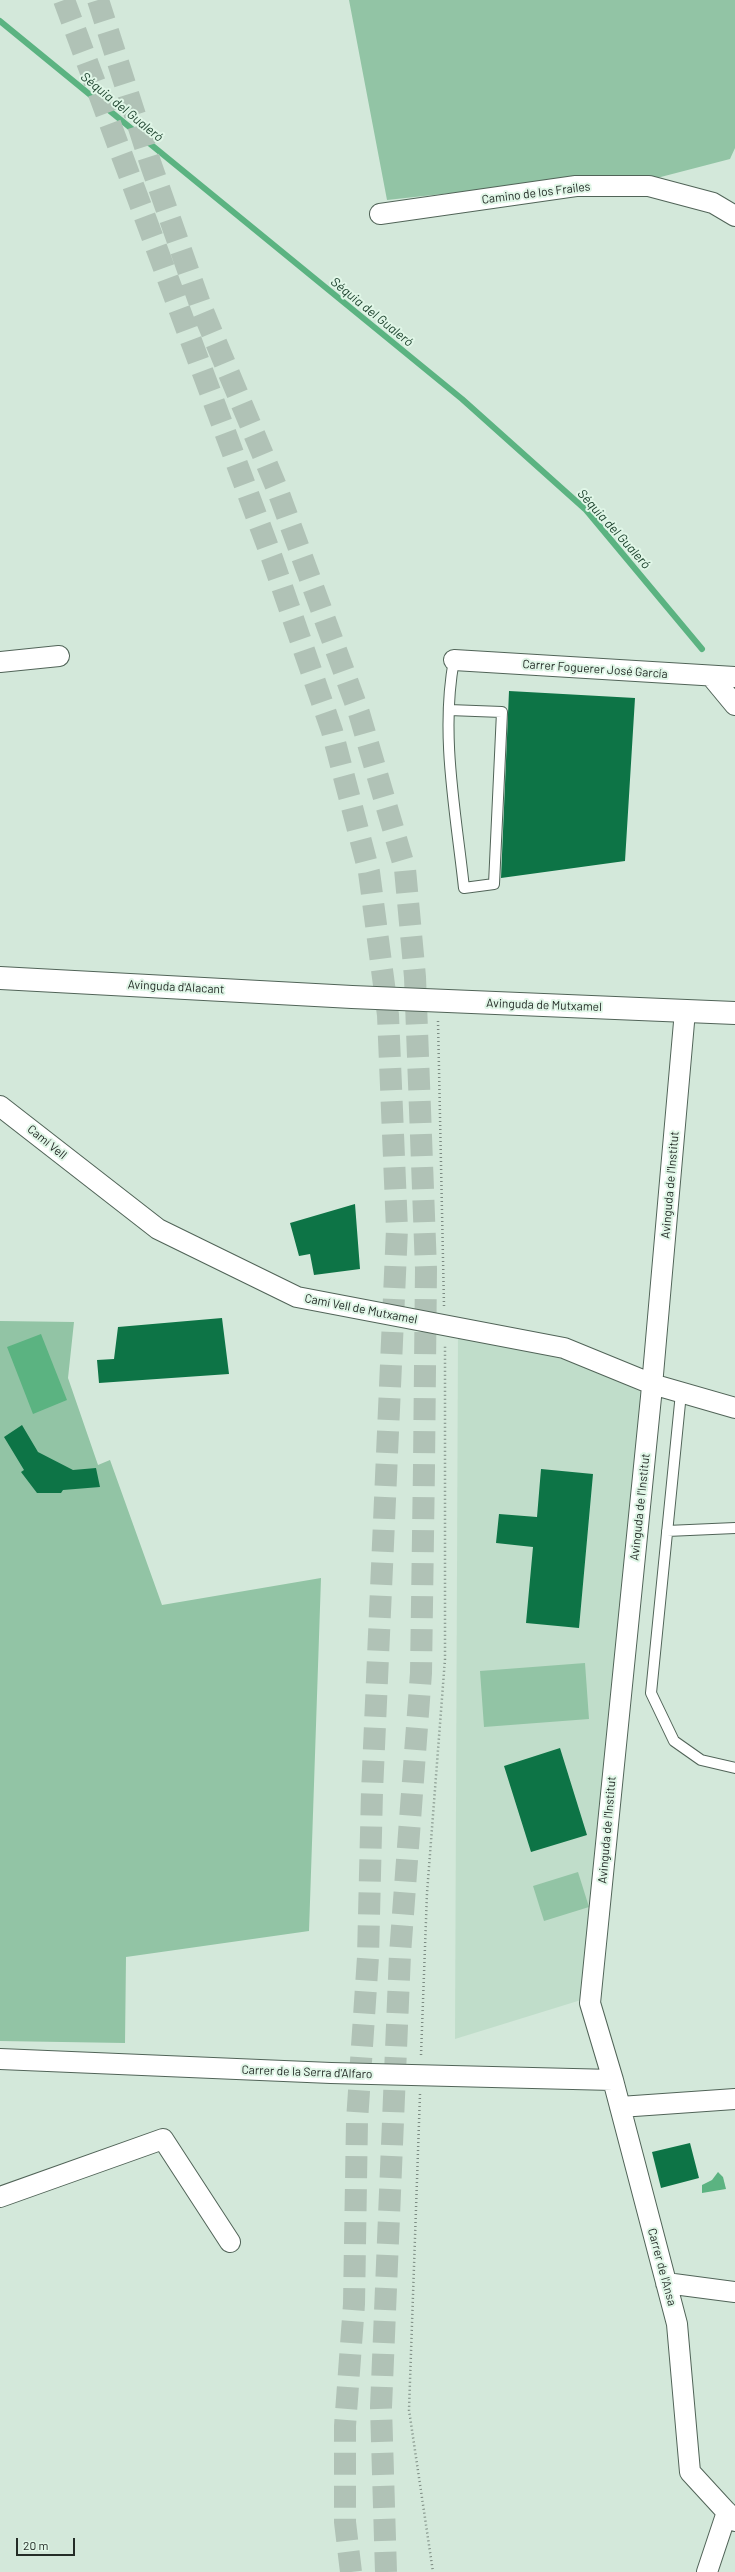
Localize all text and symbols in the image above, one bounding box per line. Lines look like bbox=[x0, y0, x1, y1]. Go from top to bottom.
water label: Séquia del Gualeró bbox=[78, 69, 166, 145]
street label: Camino de los Frailes bbox=[481, 179, 591, 207]
water label: Séquia del Gualeró bbox=[328, 274, 416, 350]
water label: Séquia del Gualeró bbox=[574, 486, 654, 572]
street label: Carrer Foguerer José García bbox=[522, 657, 668, 681]
street label: Avinguda d'Alacant bbox=[127, 977, 225, 997]
street label: Avinguda de Mutxamel bbox=[486, 996, 602, 1014]
street label: Camí Vell bbox=[24, 1122, 70, 1162]
street label: Avinguda de l'Institut bbox=[658, 1131, 682, 1239]
street label: Camí Vell de Mutxamel bbox=[303, 1291, 419, 1327]
street label: Avinguda de l'Institut bbox=[627, 1453, 653, 1561]
street label: Avinguda de l'Institut bbox=[595, 1776, 619, 1884]
street label: Carrer de la Serra d'Alfaro bbox=[241, 2063, 373, 2081]
street label: Carrer de l'Ansa bbox=[645, 2227, 679, 2307]
scale bar bbox=[18, 2530, 77, 2556]
text: 20 m bbox=[23, 2538, 49, 2552]

